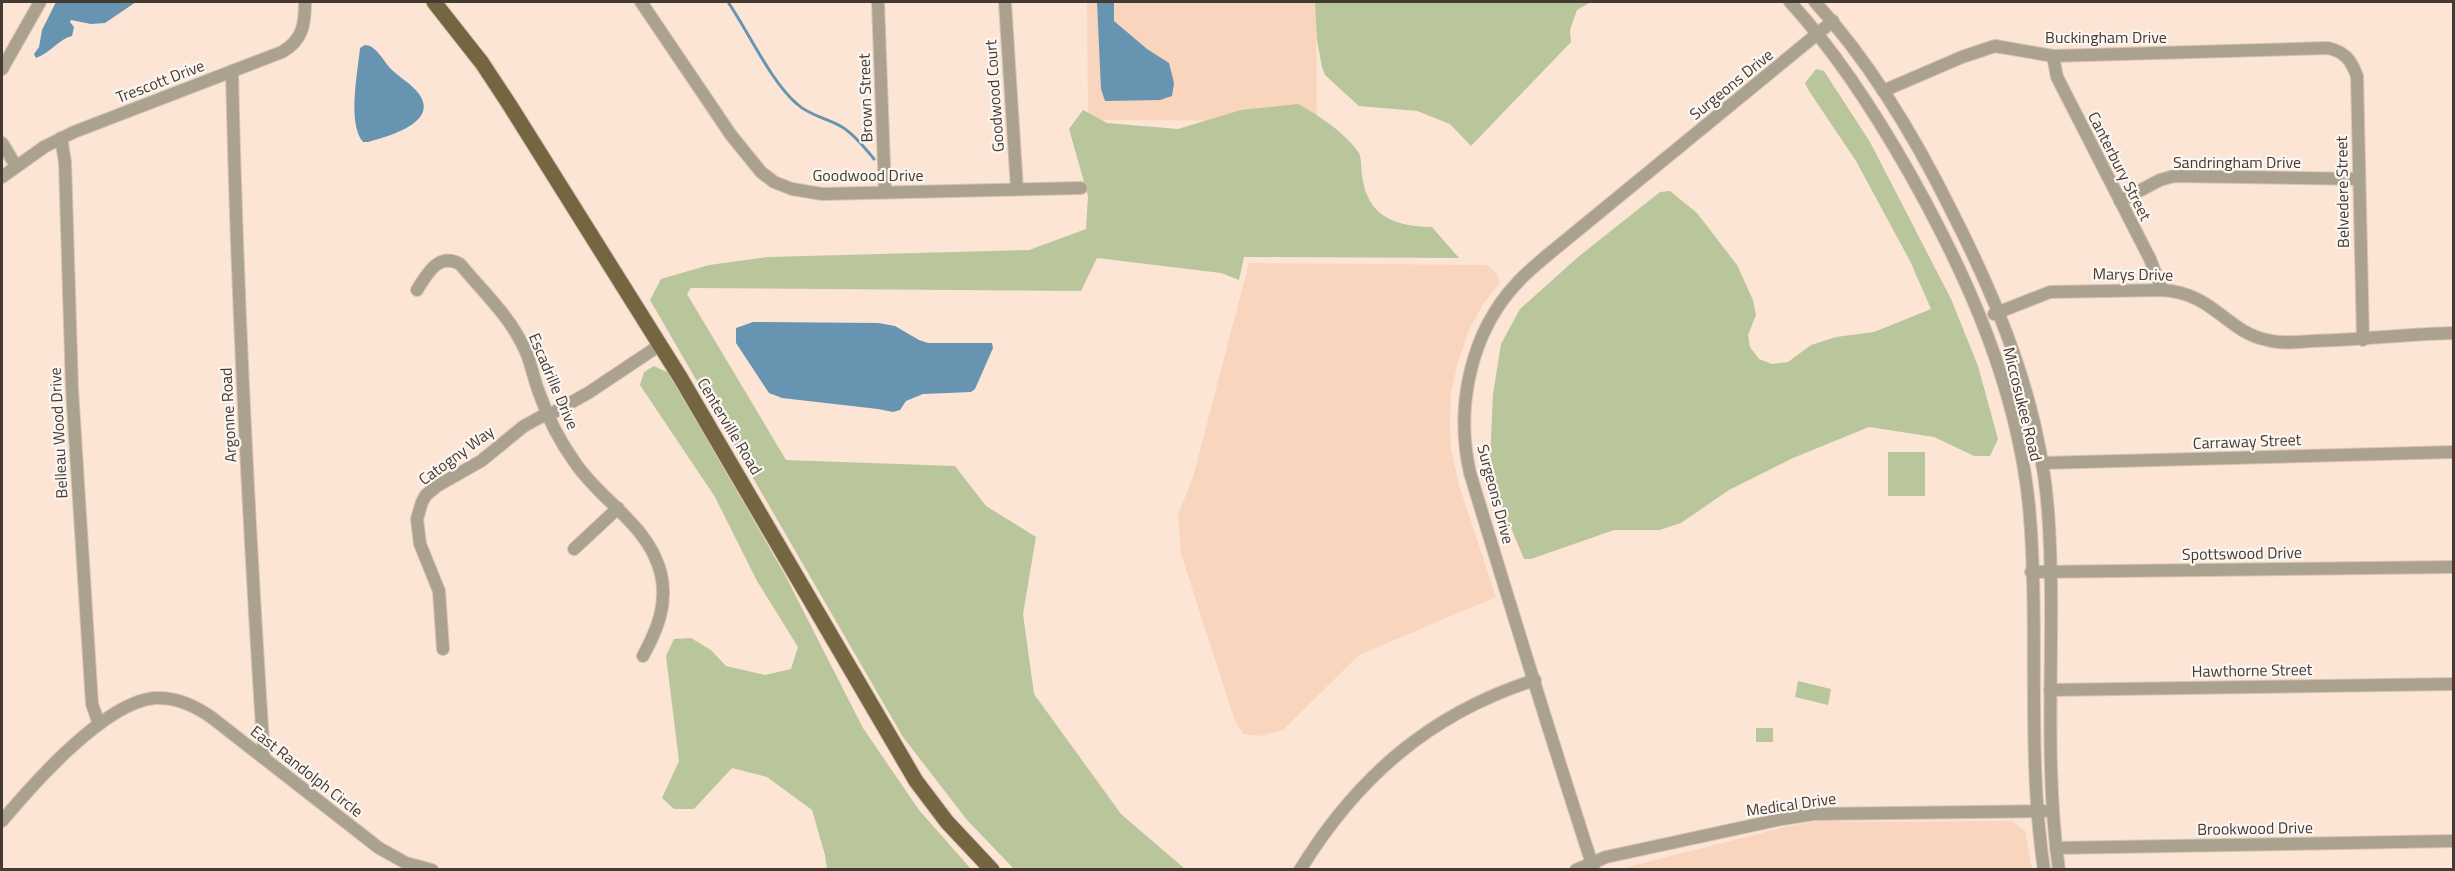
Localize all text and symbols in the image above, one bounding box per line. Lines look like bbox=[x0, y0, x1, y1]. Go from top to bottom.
street label: Buckingham Drive bbox=[2045, 25, 2167, 49]
street label: Goodwood Court bbox=[978, 38, 1010, 153]
street label: Surgeons Drive bbox=[1684, 43, 1778, 125]
street label: Trescott Drive bbox=[112, 53, 208, 109]
street label: Brown Street bbox=[851, 53, 879, 143]
street label: Canterbury Street bbox=[2082, 107, 2158, 225]
street label: Belvedere Street bbox=[2329, 135, 2355, 248]
street label: Sandringham Drive bbox=[2173, 150, 2301, 174]
street label: Goodwood Drive bbox=[812, 163, 924, 187]
street label: Marys Drive bbox=[2093, 261, 2173, 287]
street label: Escadrille Drive bbox=[523, 329, 585, 433]
street label: Miccosukee Road bbox=[1997, 344, 2049, 464]
street label: Belleau Wood Drive bbox=[43, 367, 73, 499]
street label: Argonne Road bbox=[214, 367, 242, 463]
street label: Centerville Road bbox=[692, 373, 768, 479]
street label: Catogny Way bbox=[413, 419, 499, 491]
street label: Carraway Street bbox=[2192, 427, 2302, 455]
street label: Surgeons Drive bbox=[1471, 442, 1521, 546]
street label: Spottswood Drive bbox=[2182, 540, 2302, 566]
street label: Hawthorne Street bbox=[2191, 657, 2313, 683]
street label: East Randolph Circle bbox=[245, 719, 369, 823]
street label: Medical Drive bbox=[1744, 786, 1838, 822]
street label: Brookwood Drive bbox=[2197, 815, 2313, 841]

